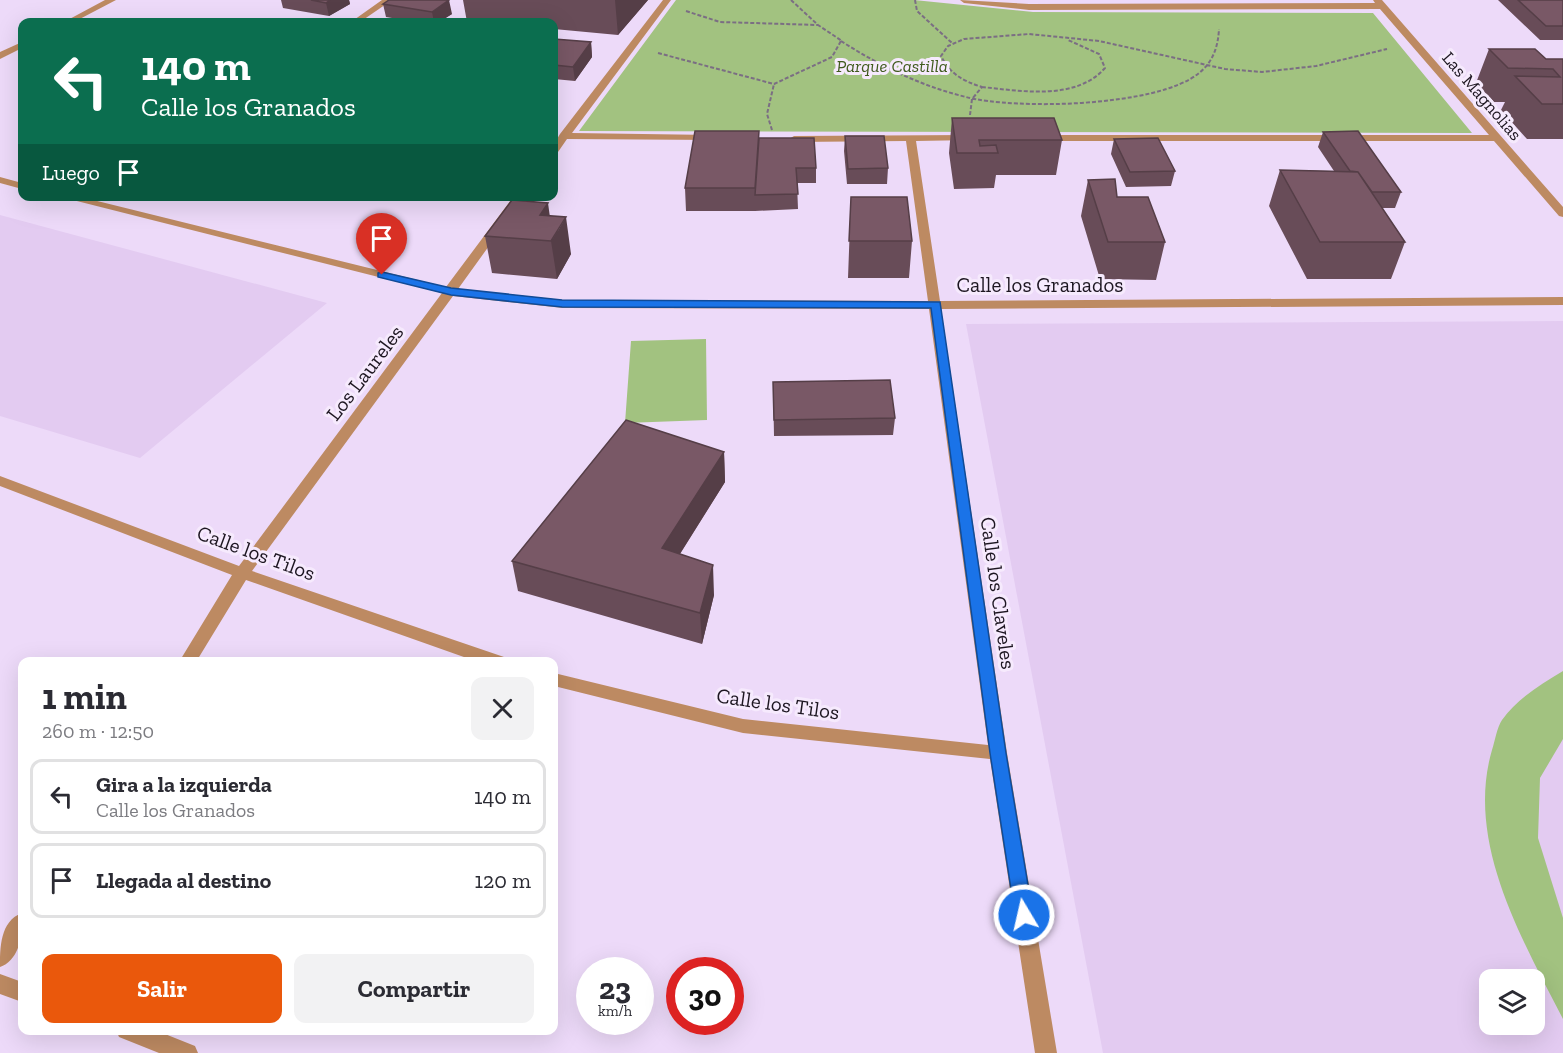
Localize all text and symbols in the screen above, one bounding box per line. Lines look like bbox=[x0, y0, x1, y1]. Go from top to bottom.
text: 140 m bbox=[141, 40, 251, 91]
icon: left bbox=[42, 42, 120, 120]
street label: Las Magnolias bbox=[1437, 47, 1527, 145]
park label: Parque Castilla bbox=[836, 55, 948, 77]
text: Calle los Granados bbox=[141, 91, 356, 123]
icon: arrive bbox=[112, 156, 145, 189]
text: Luego bbox=[42, 159, 100, 186]
pin bbox=[356, 213, 407, 275]
icon: arrive bbox=[365, 222, 398, 255]
street label: Calle los Granados bbox=[957, 272, 1124, 297]
street label: Los Laureles bbox=[321, 320, 409, 425]
street label: Calle los Claveles bbox=[975, 515, 1022, 671]
street label: Calle los Tilos bbox=[194, 520, 319, 585]
text: 1 min bbox=[42, 675, 127, 718]
button: close bbox=[471, 677, 534, 740]
street label: Calle los Tilos bbox=[715, 683, 841, 725]
text: 260 m · 12:50 bbox=[42, 719, 154, 743]
text: Gira a la izquierda bbox=[96, 771, 272, 798]
icon: left bbox=[45, 780, 78, 813]
text: 140 m bbox=[474, 783, 531, 810]
text: Calle los Granados bbox=[96, 798, 255, 822]
icon: arrive bbox=[45, 864, 78, 897]
text: Llegada al destino bbox=[96, 867, 271, 894]
text: 120 m bbox=[475, 867, 531, 894]
position arrow bbox=[992, 883, 1056, 947]
button: Salir bbox=[42, 954, 282, 1023]
button: Compartir bbox=[294, 954, 534, 1023]
speed limit sign: 30 bbox=[666, 957, 744, 1035]
map controls bbox=[1479, 969, 1545, 1035]
button: layers bbox=[1479, 969, 1545, 1035]
text: 23 bbox=[599, 971, 631, 1007]
text: km/h bbox=[598, 1002, 632, 1020]

